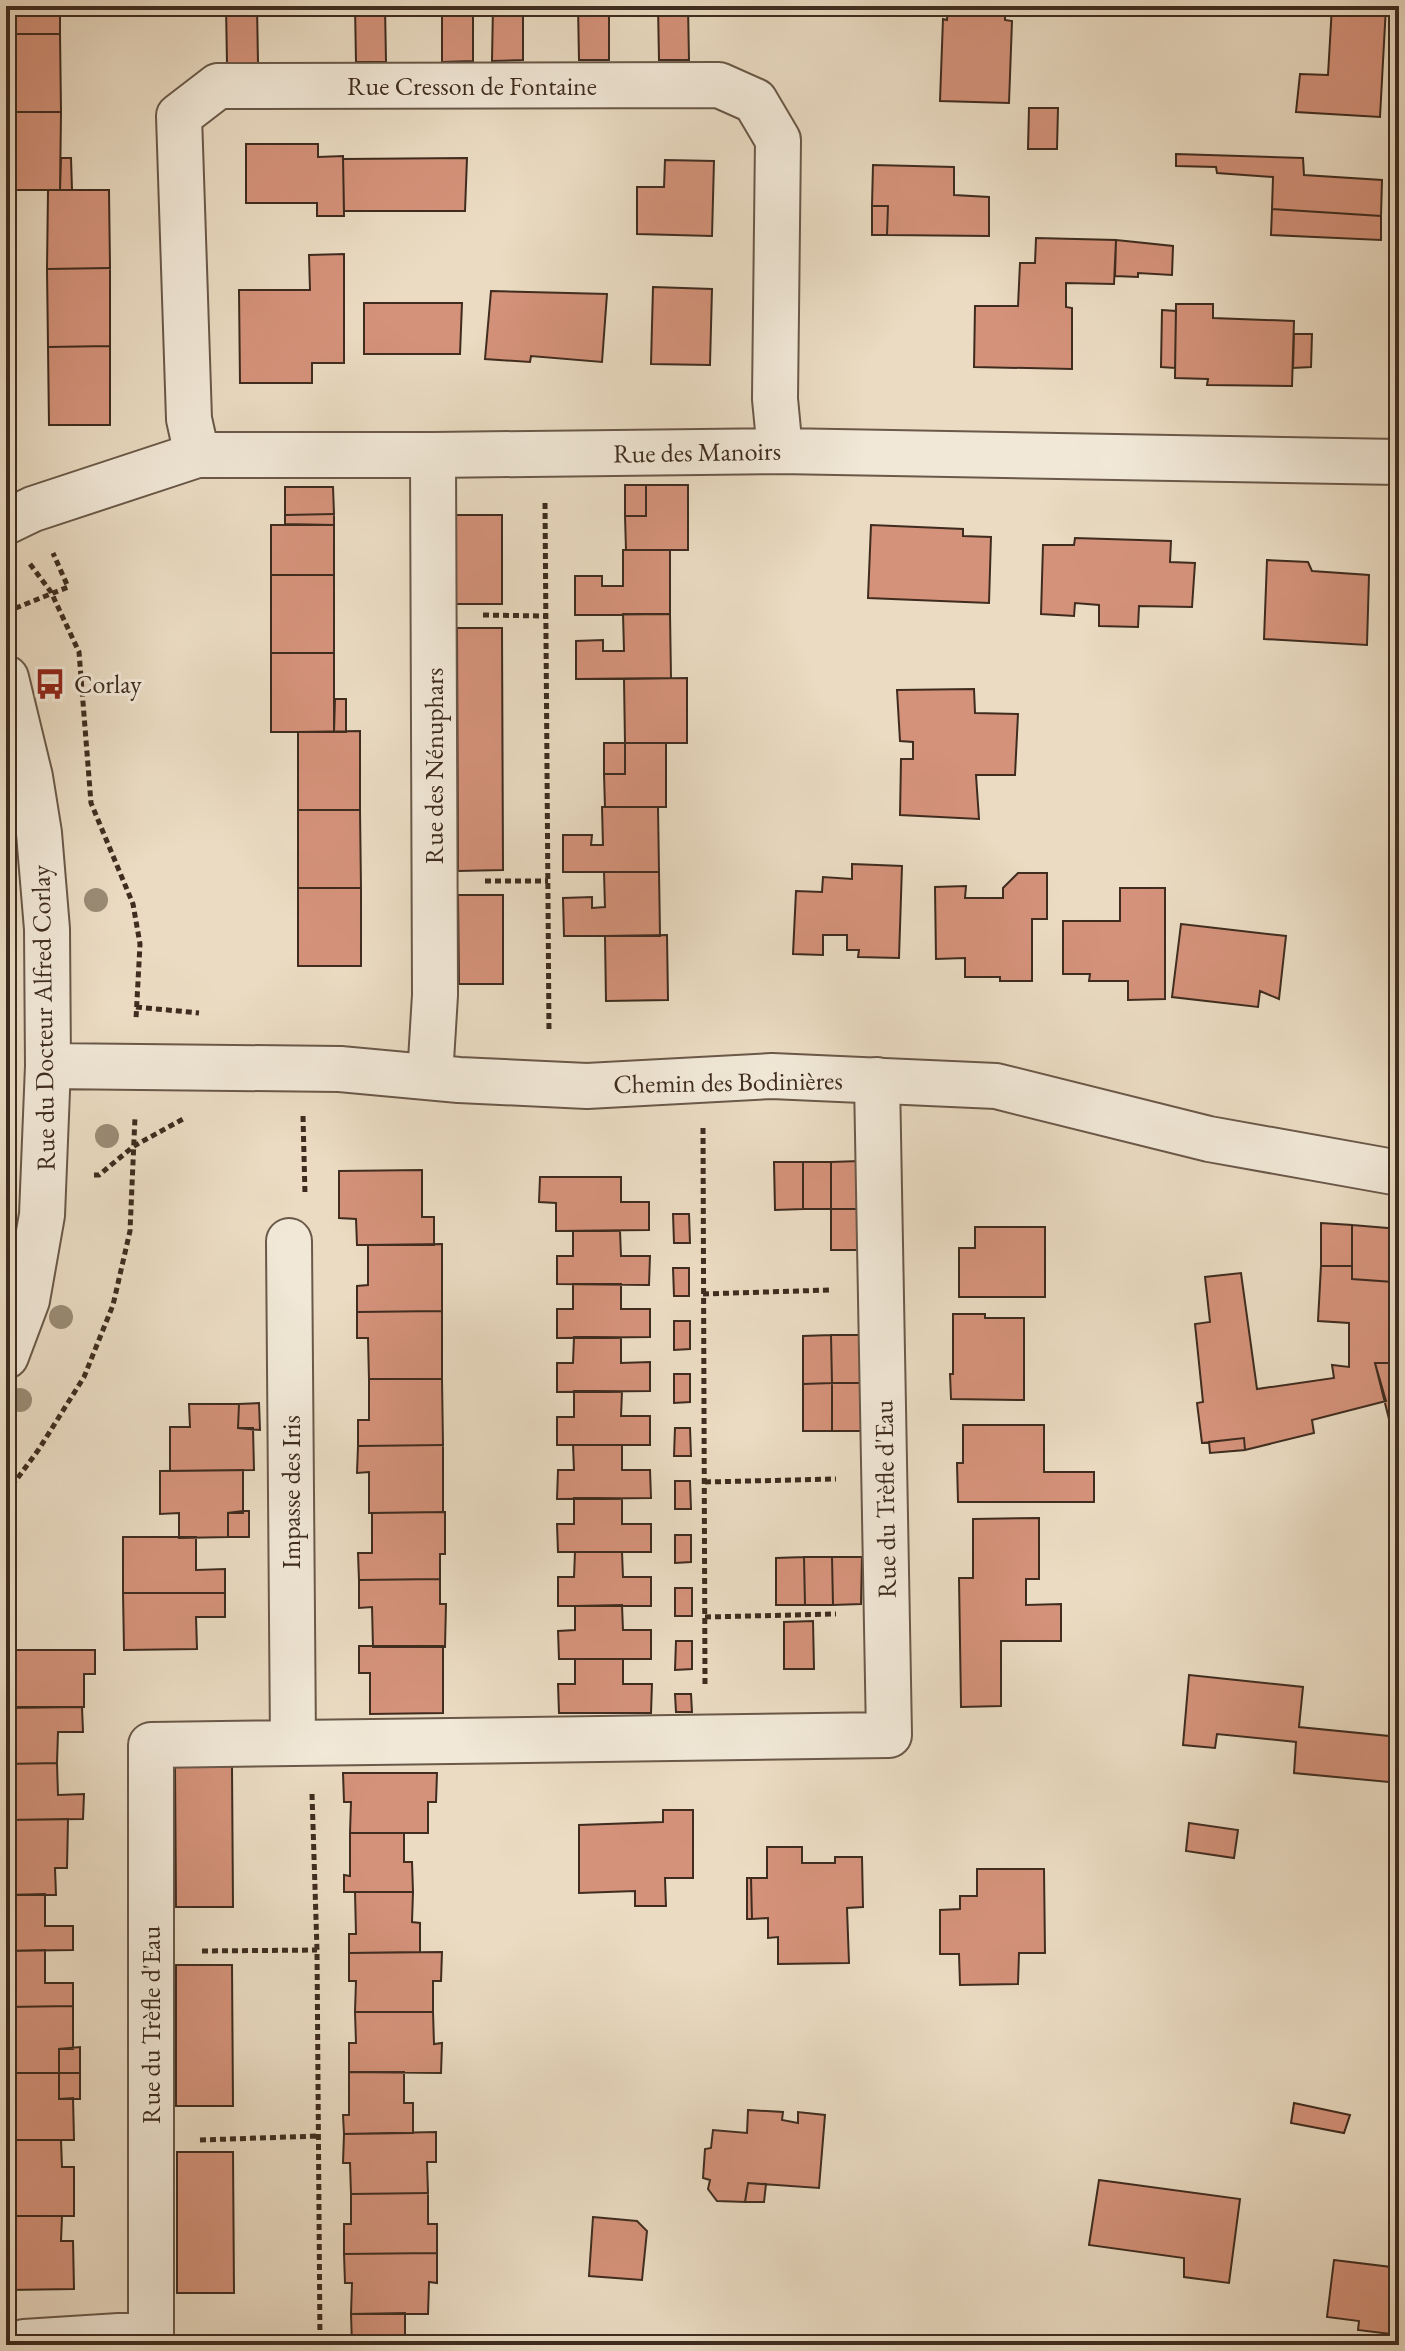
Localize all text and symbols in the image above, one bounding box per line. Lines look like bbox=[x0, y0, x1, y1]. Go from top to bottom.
street label: Rue Cresson de Fontaine bbox=[347, 69, 597, 103]
street label: Rue des Manoirs bbox=[613, 434, 781, 470]
bus stop icon: Corlay bbox=[33, 667, 67, 701]
place label: Corlay bbox=[74, 667, 142, 701]
street label: Rue des Nénuphars bbox=[417, 668, 451, 864]
street label: Rue du Docteur Alfred Corlay bbox=[23, 864, 63, 1171]
street label: Chemin des Bodinières bbox=[613, 1063, 843, 1101]
street label: Rue du Trèfle d'Eau bbox=[866, 1399, 904, 1598]
street label: Impasse des Iris bbox=[274, 1415, 308, 1569]
street label: Rue du Trèfle d'Eau bbox=[134, 1926, 168, 2124]

